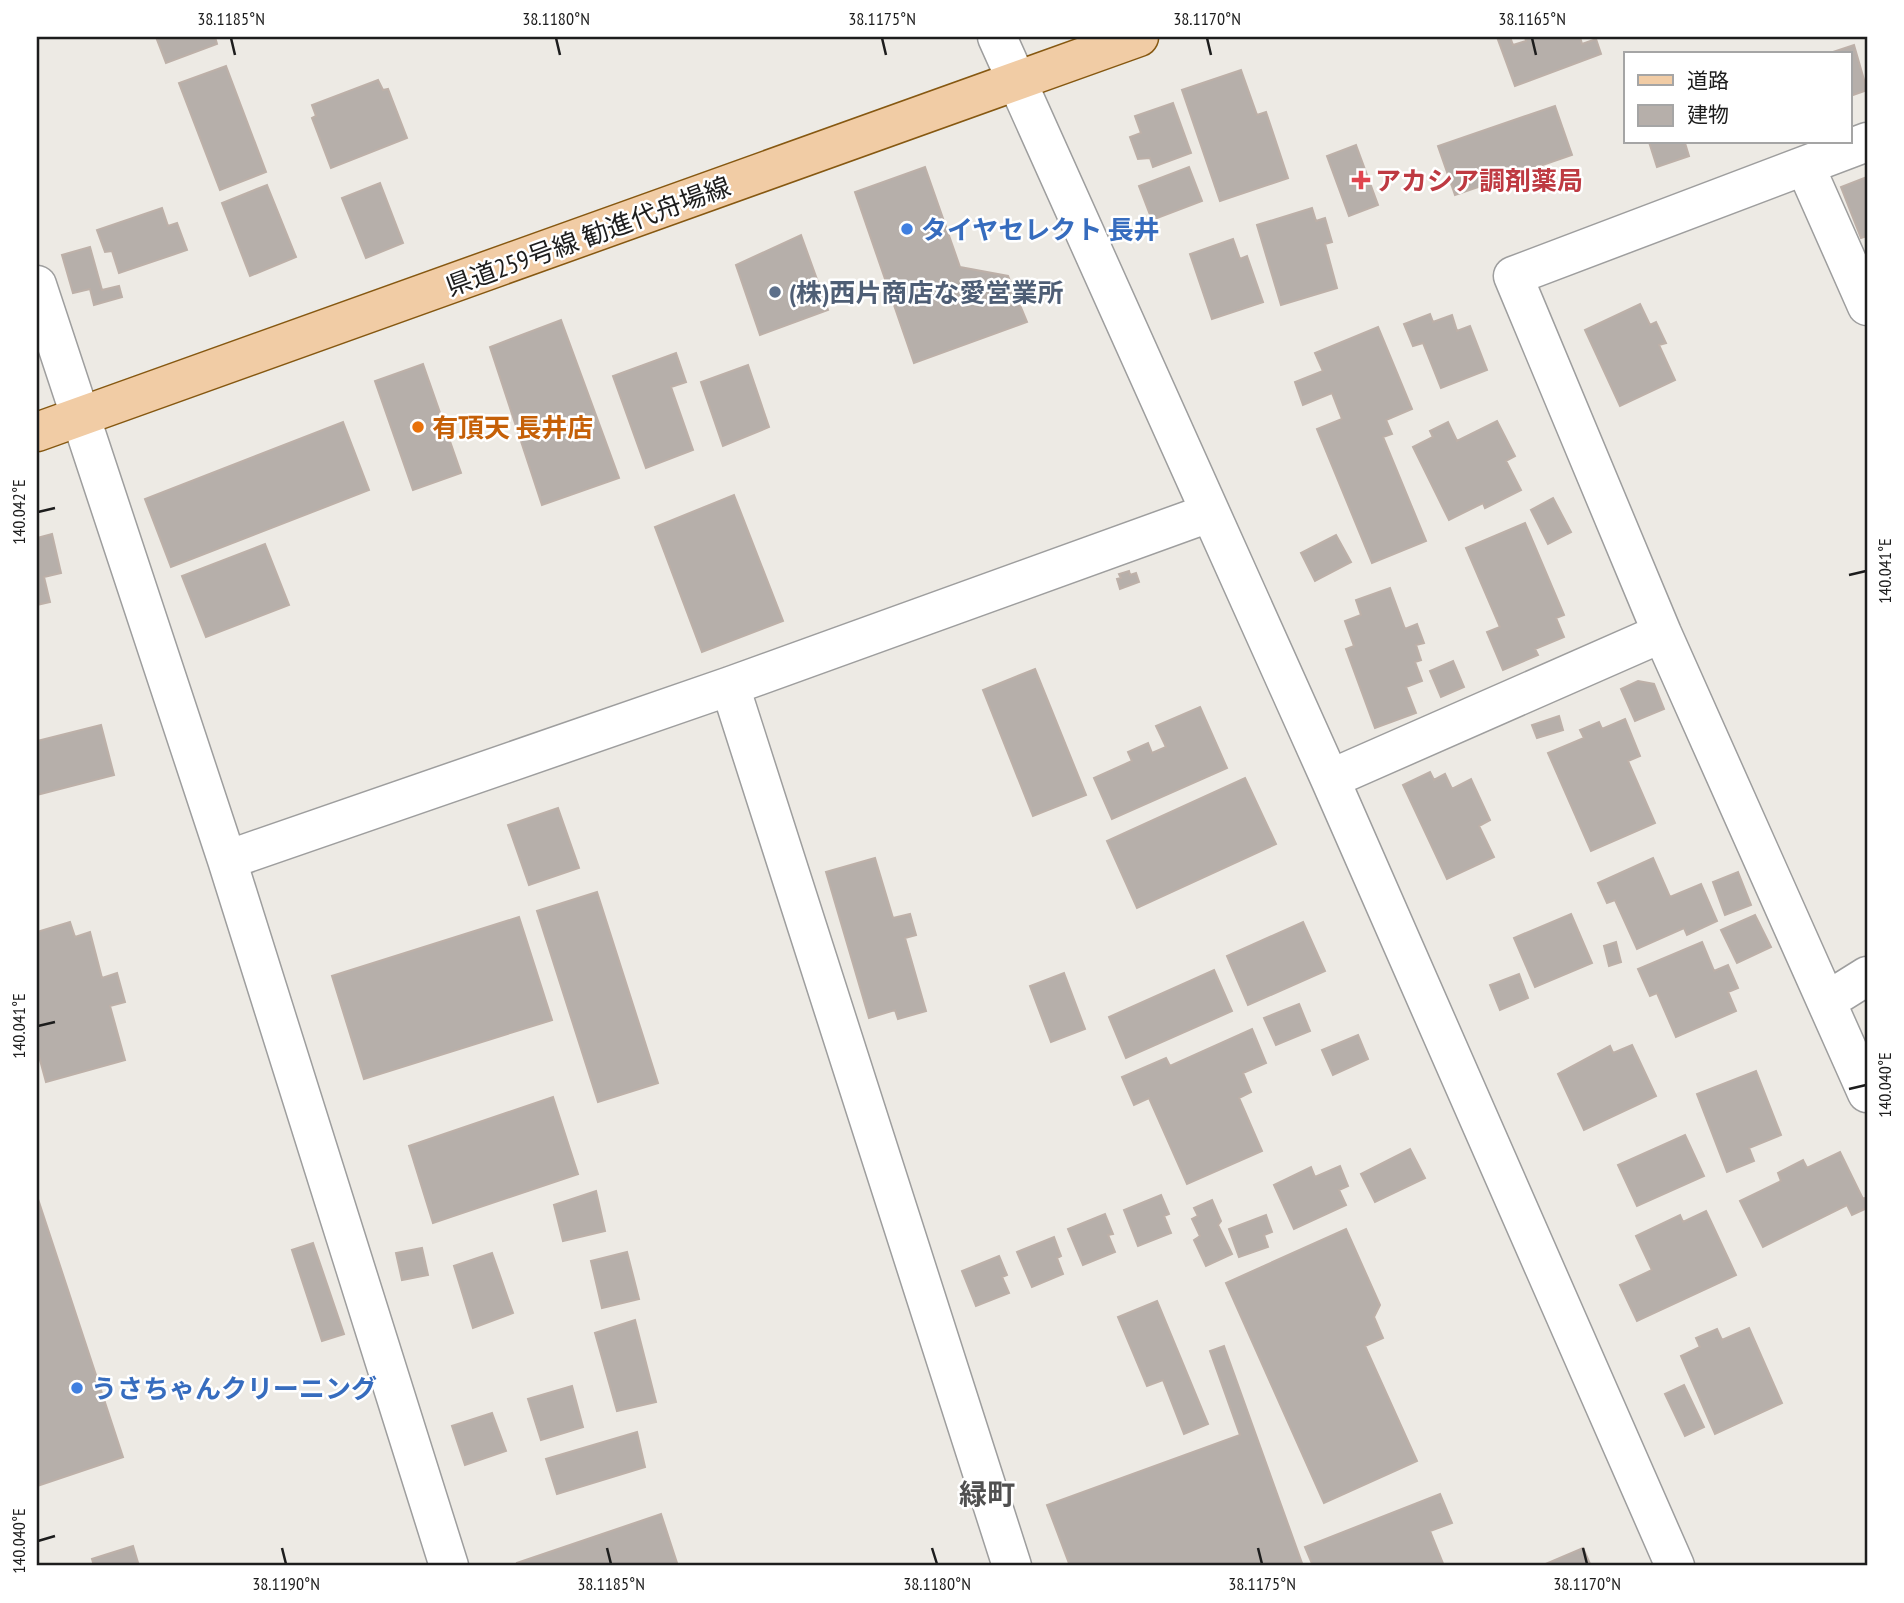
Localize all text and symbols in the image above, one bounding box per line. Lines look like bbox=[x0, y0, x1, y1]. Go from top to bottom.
text: 38.1185°N bbox=[197, 7, 265, 30]
text: 38.1180°N bbox=[522, 7, 590, 30]
text: 38.1175°N bbox=[848, 7, 916, 30]
text: 38.1170°N bbox=[1173, 7, 1241, 30]
text: 38.1165°N bbox=[1498, 7, 1566, 30]
legend bbox=[1624, 52, 1852, 144]
text: 道路 bbox=[1687, 67, 1729, 94]
text: 建物 bbox=[1687, 101, 1729, 128]
place label: アカシア調剤薬局 bbox=[1375, 164, 1583, 197]
street label: 県道259号線 勧進代舟場線 bbox=[441, 169, 735, 303]
marker: アカシア調剤薬局 bbox=[1353, 172, 1369, 188]
place label: タイヤセレクト 長井 bbox=[921, 213, 1160, 246]
marker: タイヤセレクト 長井 bbox=[899, 221, 915, 237]
place label: (株)西片商店な愛営業所 bbox=[789, 276, 1063, 309]
marker: (株)西片商店な愛営業所 bbox=[767, 284, 783, 300]
place label: 有頂天 長井店 bbox=[432, 411, 593, 444]
marker: 有頂天 長井店 bbox=[410, 419, 426, 435]
text: 140.042°E bbox=[7, 479, 30, 545]
text: 140.041°E bbox=[1873, 538, 1896, 604]
text: 140.041°E bbox=[7, 993, 30, 1059]
text: 140.040°E bbox=[1873, 1052, 1896, 1118]
place label: うさちゃんクリーニング bbox=[91, 1372, 377, 1405]
marker: うさちゃんクリーニング bbox=[69, 1380, 85, 1396]
district label: 緑町 bbox=[959, 1475, 1015, 1512]
text: 140.040°E bbox=[7, 1508, 30, 1574]
text: 38.1190°N bbox=[252, 1572, 320, 1595]
text: 38.1185°N bbox=[577, 1572, 645, 1595]
text: 38.1180°N bbox=[903, 1572, 971, 1595]
text: 38.1175°N bbox=[1228, 1572, 1296, 1595]
text: 38.1170°N bbox=[1553, 1572, 1621, 1595]

